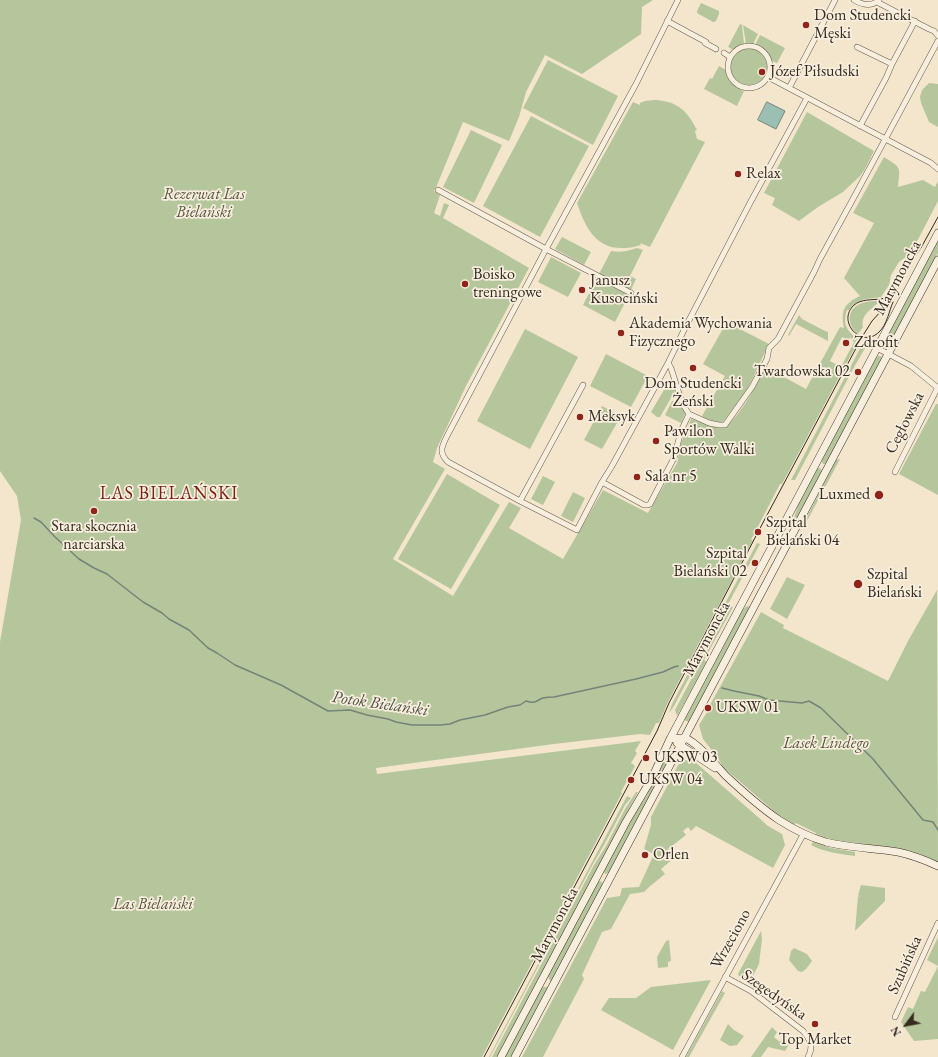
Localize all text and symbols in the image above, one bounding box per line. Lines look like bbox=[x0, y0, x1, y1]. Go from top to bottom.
place label: Dom Studencki Męski bbox=[814, 6, 911, 44]
marker: Dom Studencki Męski bbox=[801, 20, 811, 30]
place label: Józef Piłsudski bbox=[770, 62, 859, 82]
marker: Józef Piłsudski bbox=[757, 67, 767, 77]
place label: Relax bbox=[746, 164, 781, 184]
marker: Relax bbox=[733, 169, 743, 179]
park label: Rezerwat Las Bielański bbox=[163, 185, 245, 223]
street label: Marymoncka bbox=[870, 237, 926, 319]
place label: Boisko treningowe bbox=[473, 265, 542, 303]
place label: Janusz Kusociński bbox=[590, 271, 658, 309]
marker: Boisko treningowe bbox=[460, 279, 470, 289]
marker: Janusz Kusociński bbox=[577, 285, 587, 295]
place label: Akademia Wychowania Fizycznego bbox=[629, 314, 772, 352]
marker: Akademia Wychowania Fizycznego bbox=[616, 328, 626, 338]
place label: Zdrofit bbox=[854, 333, 898, 353]
marker: Zdrofit bbox=[841, 338, 851, 348]
place label: Twardowska 02 bbox=[754, 362, 850, 382]
marker: Dom Studencki Żeński bbox=[688, 363, 698, 373]
marker: Twardowska 02 bbox=[853, 367, 863, 377]
place label: Dom Studencki Żeński bbox=[644, 374, 742, 412]
street label: Cegłowska bbox=[881, 389, 929, 457]
place label: Meksyk bbox=[588, 407, 635, 427]
marker: Meksyk bbox=[575, 412, 585, 422]
place label: Pawilon Sportów Walki bbox=[664, 422, 755, 460]
marker: Pawilon Sportów Walki bbox=[651, 436, 661, 446]
place label: Sala nr 5 bbox=[645, 467, 697, 487]
marker: Sala nr 5 bbox=[632, 472, 642, 482]
district label: LAS BIELAŃSKI bbox=[100, 483, 238, 505]
place label: Luxmed bbox=[819, 485, 870, 505]
marker: Luxmed bbox=[873, 489, 885, 501]
marker: Stara skocznia narciarska bbox=[89, 506, 99, 516]
place label: Szpital Bielański 04 bbox=[766, 513, 839, 551]
place label: Stara skocznia narciarska bbox=[51, 517, 137, 555]
marker: Szpital Bielański 04 bbox=[753, 527, 763, 537]
place label: Szpital Bielański 02 bbox=[674, 544, 747, 582]
marker: Szpital Bielański 02 bbox=[750, 558, 760, 568]
place label: Szpital Bielański bbox=[867, 565, 922, 603]
marker: Szpital Bielański bbox=[852, 578, 864, 590]
street label: Marymoncka bbox=[679, 598, 735, 680]
water label: Potok Bielański bbox=[331, 687, 429, 721]
place label: UKSW 01 bbox=[716, 698, 779, 718]
marker: UKSW 01 bbox=[703, 703, 713, 713]
park label: Lasek Lindego bbox=[783, 734, 869, 754]
place label: UKSW 03 bbox=[654, 748, 717, 768]
marker: UKSW 03 bbox=[641, 753, 651, 763]
place label: UKSW 04 bbox=[639, 770, 702, 790]
marker: UKSW 04 bbox=[626, 775, 636, 785]
place label: Orlen bbox=[653, 845, 689, 865]
marker: Orlen bbox=[640, 850, 650, 860]
street label: Marymoncka bbox=[527, 884, 583, 966]
park label: Las Bielański bbox=[113, 895, 193, 915]
street label: Wrzeciono bbox=[707, 906, 755, 972]
street label: Szubińska bbox=[884, 933, 926, 997]
street label: Szegedyńska bbox=[738, 966, 810, 1024]
north arrow bbox=[886, 1005, 926, 1045]
marker: Top Market bbox=[810, 1019, 820, 1029]
text: N bbox=[888, 1024, 904, 1039]
place label: Top Market bbox=[778, 1030, 852, 1050]

